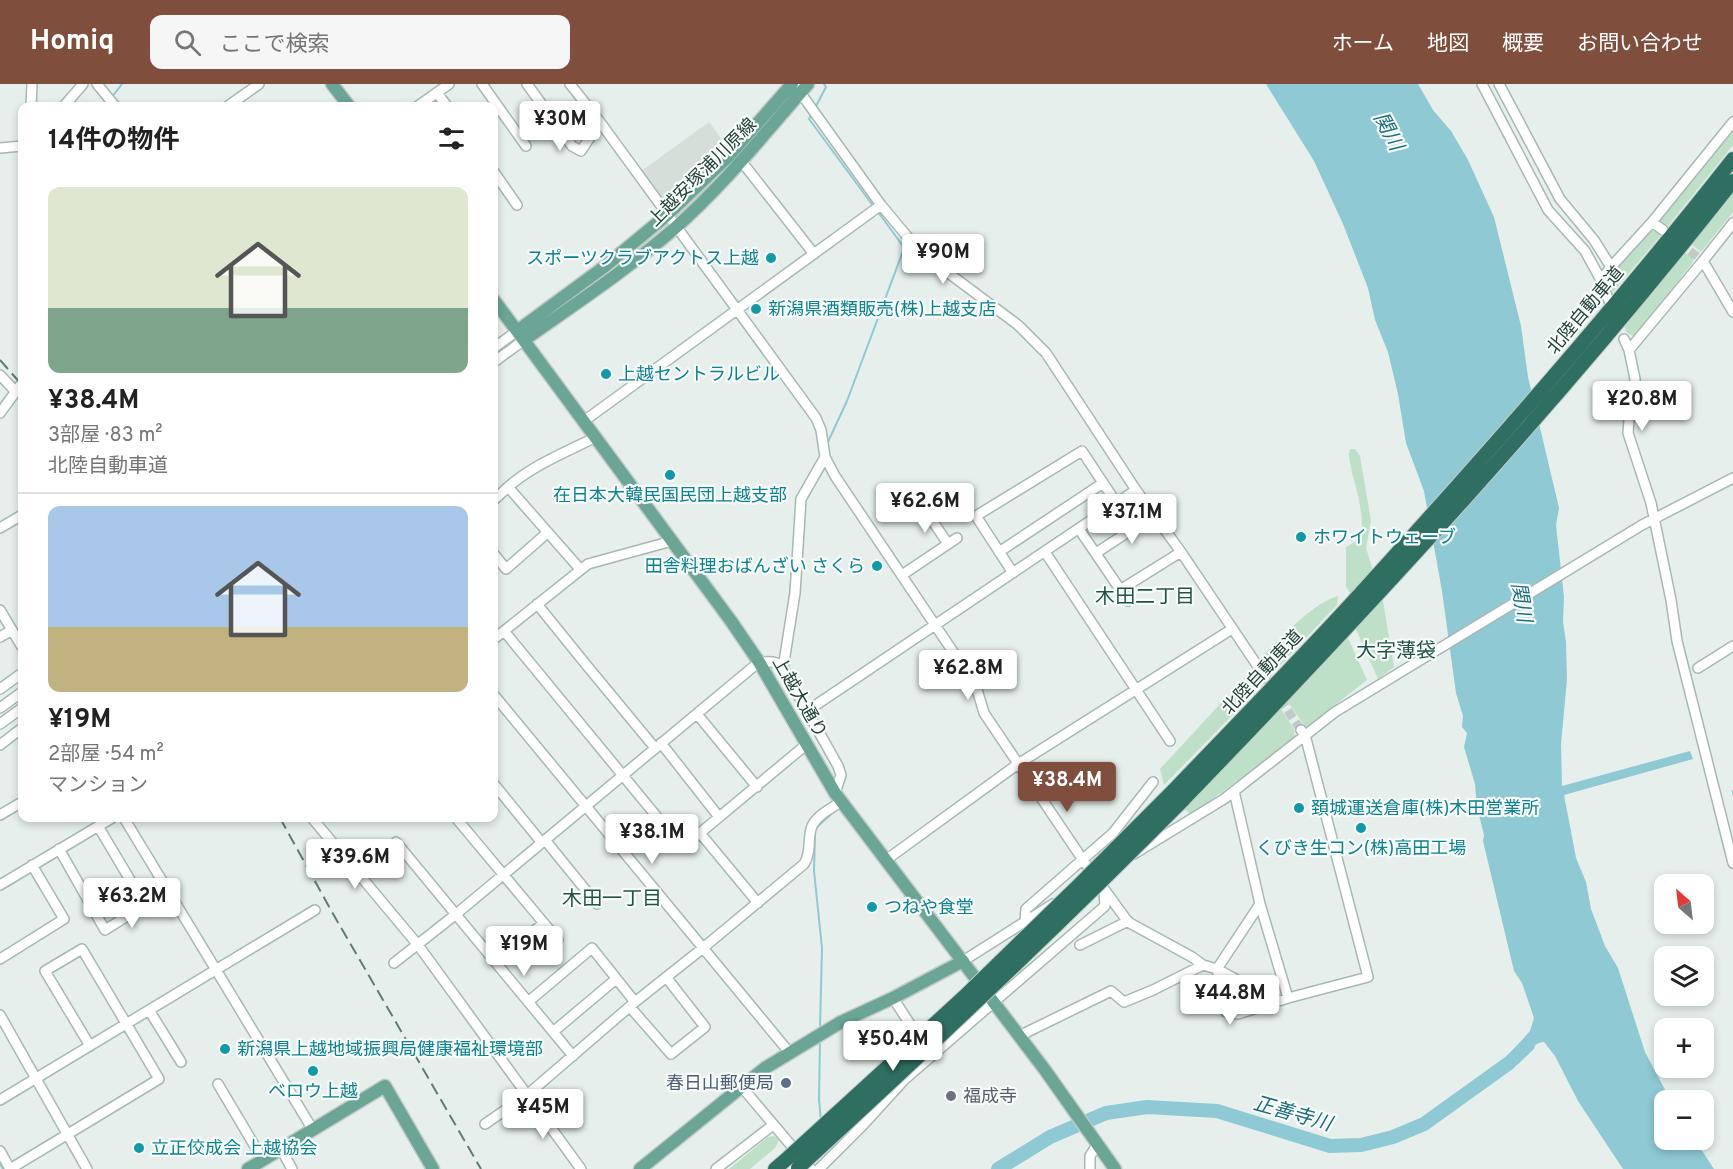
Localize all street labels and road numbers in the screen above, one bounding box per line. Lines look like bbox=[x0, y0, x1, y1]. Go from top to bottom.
street label: 上越安塚浦川原線 bbox=[644, 114, 762, 232]
street label: 北陸自動車道 bbox=[1543, 262, 1630, 360]
street label: 北陸自動車道 bbox=[1218, 626, 1308, 720]
street label: 上越大通り bbox=[766, 653, 831, 742]

